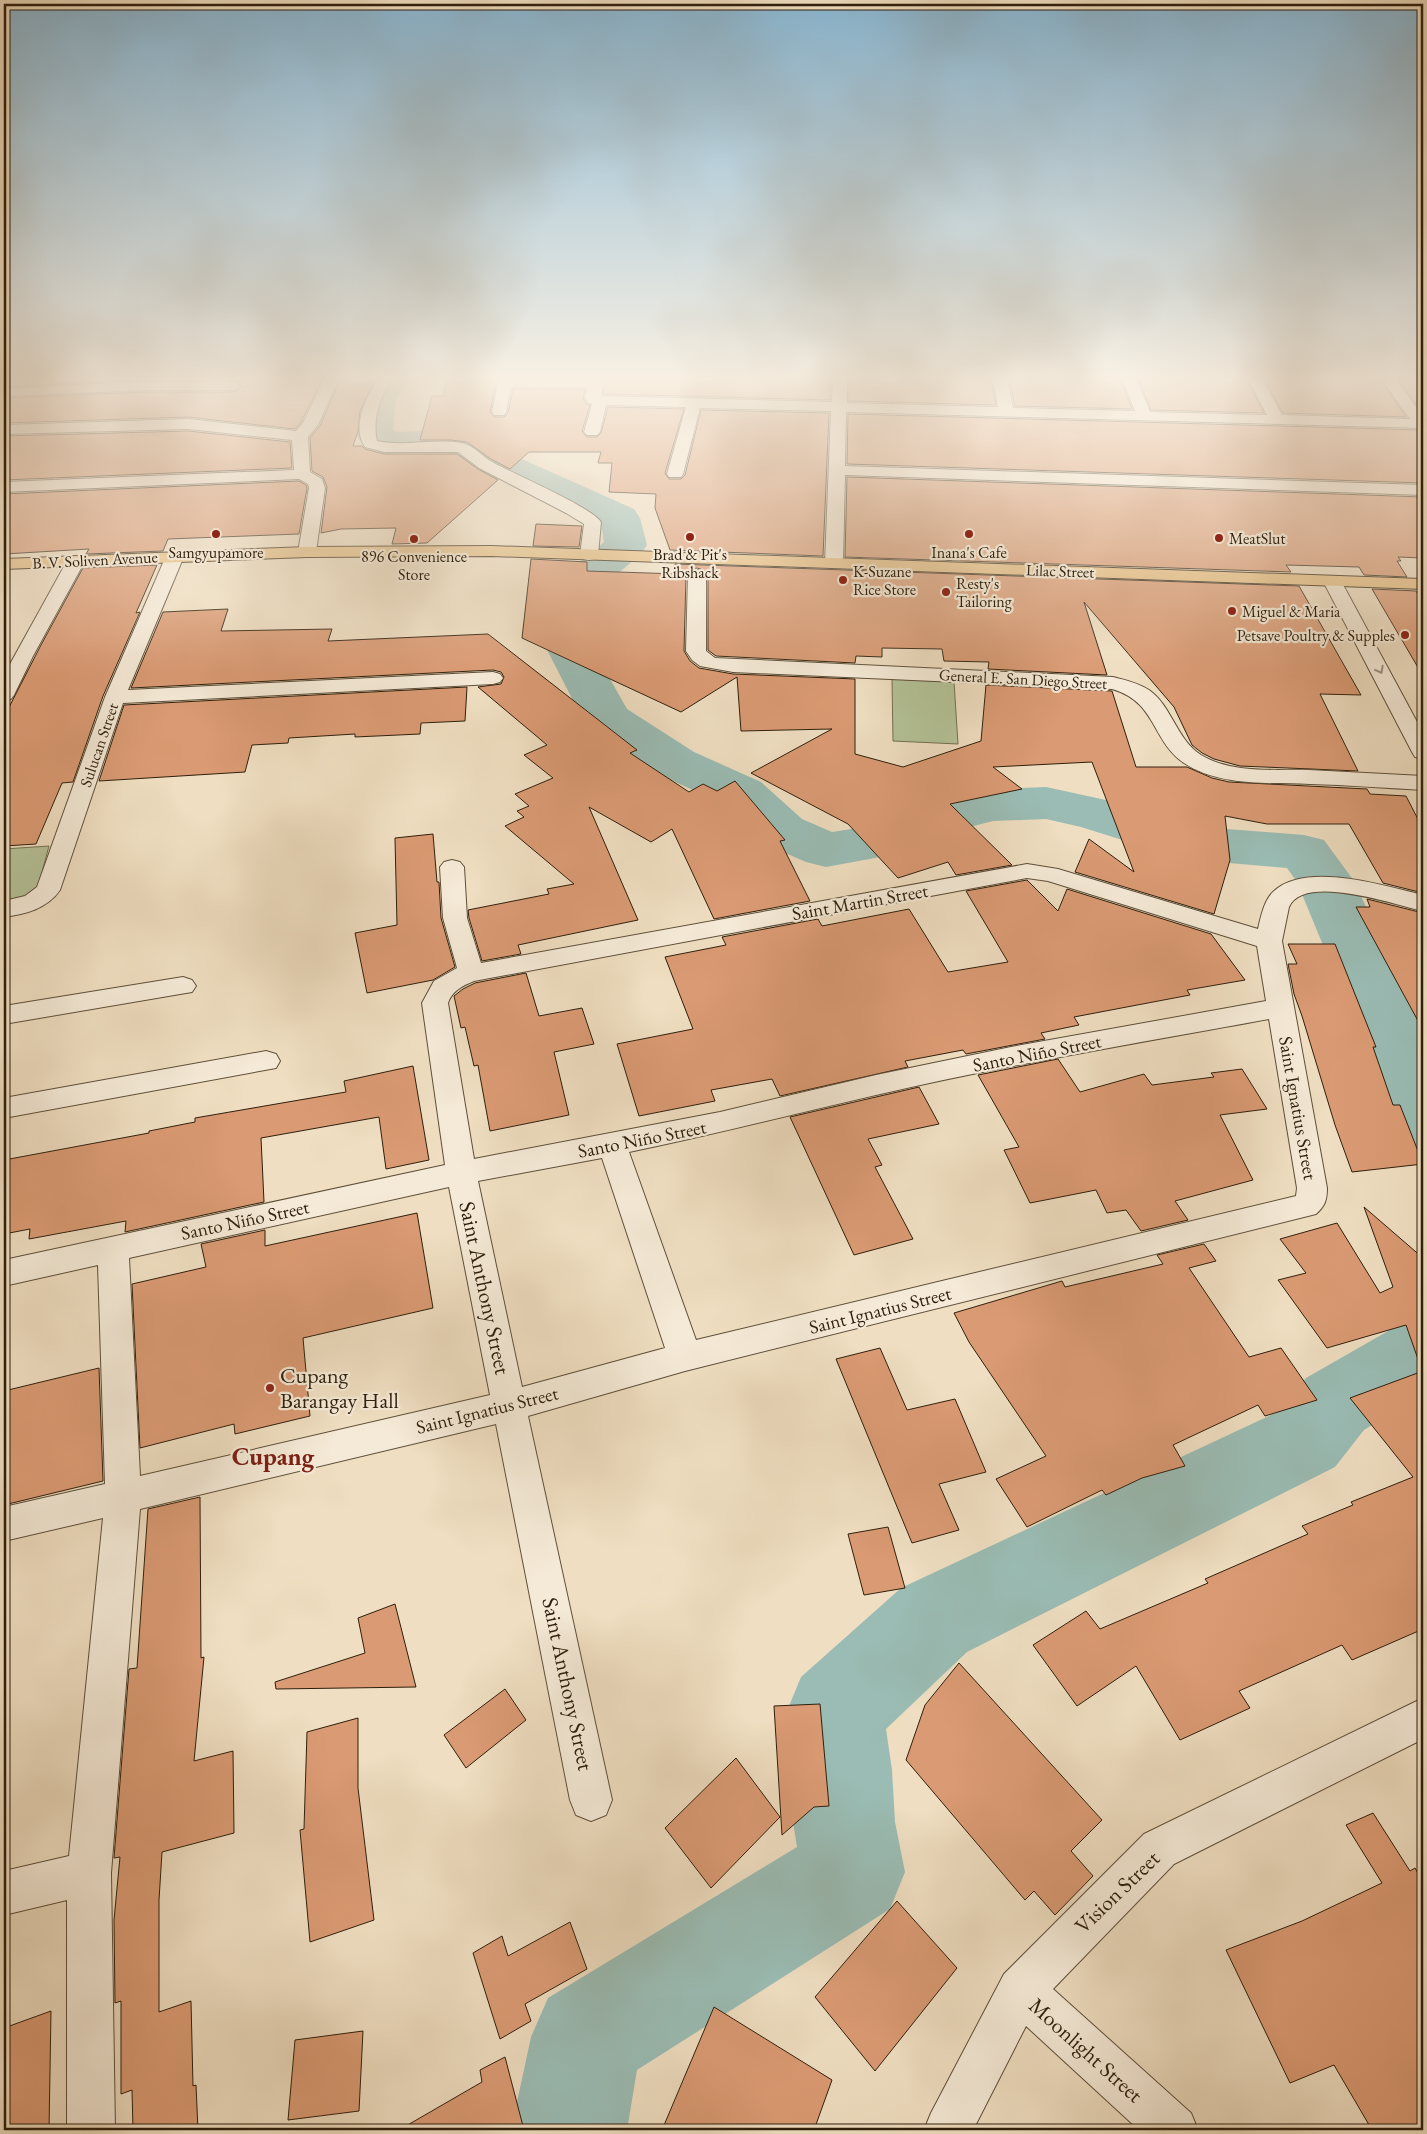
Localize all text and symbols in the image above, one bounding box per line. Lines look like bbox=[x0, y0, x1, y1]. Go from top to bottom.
marker: Samgyupamore bbox=[210, 528, 222, 540]
marker: Inana's Cafe bbox=[963, 528, 975, 540]
place label: MeatSlut bbox=[1229, 528, 1285, 549]
marker: Brad & Pit's Ribshack bbox=[684, 531, 696, 543]
marker: MeatSlut bbox=[1213, 532, 1225, 544]
marker: 896 Convenience Store bbox=[408, 533, 420, 545]
place label: Samgyupamore bbox=[169, 542, 264, 563]
place label: Inana's Cafe bbox=[931, 542, 1007, 563]
place label: Brad & Pit's Ribshack bbox=[653, 544, 727, 583]
street label: B. V. Soliven Avenue bbox=[32, 546, 158, 574]
place label: 896 Convenience Store bbox=[361, 546, 467, 585]
street label: Lilac Street bbox=[1025, 559, 1095, 583]
place label: K-Suzane Rice Store bbox=[853, 561, 916, 600]
place label: Resty's Tailoring bbox=[956, 573, 1013, 612]
marker: K-Suzane Rice Store bbox=[837, 574, 849, 586]
marker: Resty's Tailoring bbox=[940, 586, 952, 598]
place label: Miguel & Maria bbox=[1242, 601, 1341, 622]
marker: Miguel & Maria bbox=[1226, 605, 1238, 617]
place label: Petsave Poultry & Supples bbox=[1237, 625, 1395, 646]
marker: Petsave Poultry & Supples bbox=[1399, 629, 1411, 641]
street label: General E. San Diego Street bbox=[938, 664, 1108, 694]
one-way arrow bbox=[1374, 665, 1384, 674]
street label: Sulucan Street bbox=[75, 700, 123, 790]
street label: Saint Martin Street bbox=[790, 878, 930, 926]
street label: Santo Niño Street bbox=[971, 1028, 1103, 1078]
street label: Saint Ignatius Street bbox=[1273, 1034, 1323, 1182]
street label: Santo Niño Street bbox=[576, 1114, 708, 1164]
street label: Santo Niño Street bbox=[179, 1194, 311, 1246]
street label: Saint Anthony Street bbox=[452, 1199, 518, 1377]
street label: Saint Ignatius Street bbox=[806, 1280, 954, 1340]
place label: Cupang Barangay Hall bbox=[280, 1361, 399, 1415]
street label: Saint Ignatius Street bbox=[413, 1380, 561, 1440]
marker: Cupang Barangay Hall bbox=[264, 1382, 276, 1394]
district label: Cupang bbox=[232, 1440, 315, 1473]
street label: Saint Anthony Street bbox=[535, 1595, 601, 1773]
street label: Vision Street bbox=[1068, 1844, 1166, 1940]
street label: Moonlight Street bbox=[1023, 1991, 1149, 2109]

